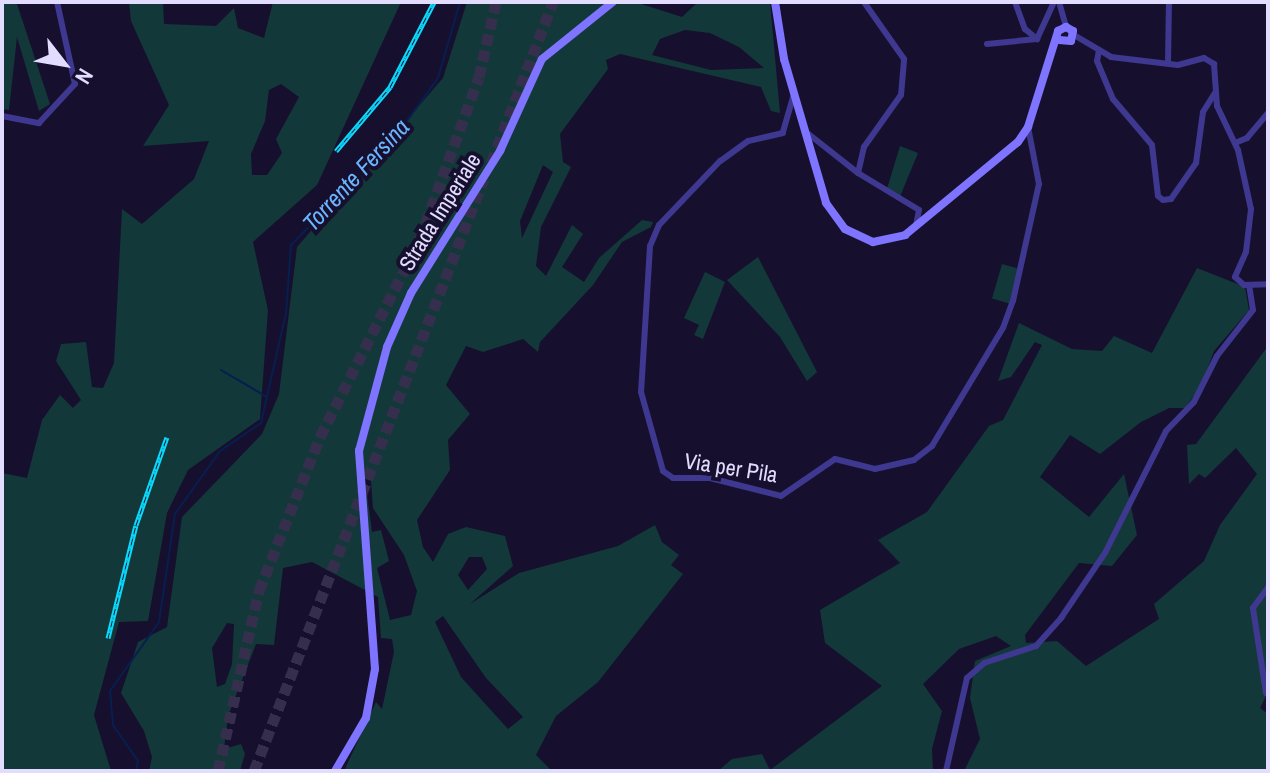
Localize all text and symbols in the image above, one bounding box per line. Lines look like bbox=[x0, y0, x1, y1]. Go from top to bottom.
north arrow bbox=[24, 24, 104, 104]
text: N bbox=[68, 63, 101, 90]
water label: Torrente Fersina bbox=[297, 113, 415, 237]
street label: Strada Imperiale bbox=[393, 148, 487, 276]
street label: Via per Pila bbox=[683, 448, 779, 488]

